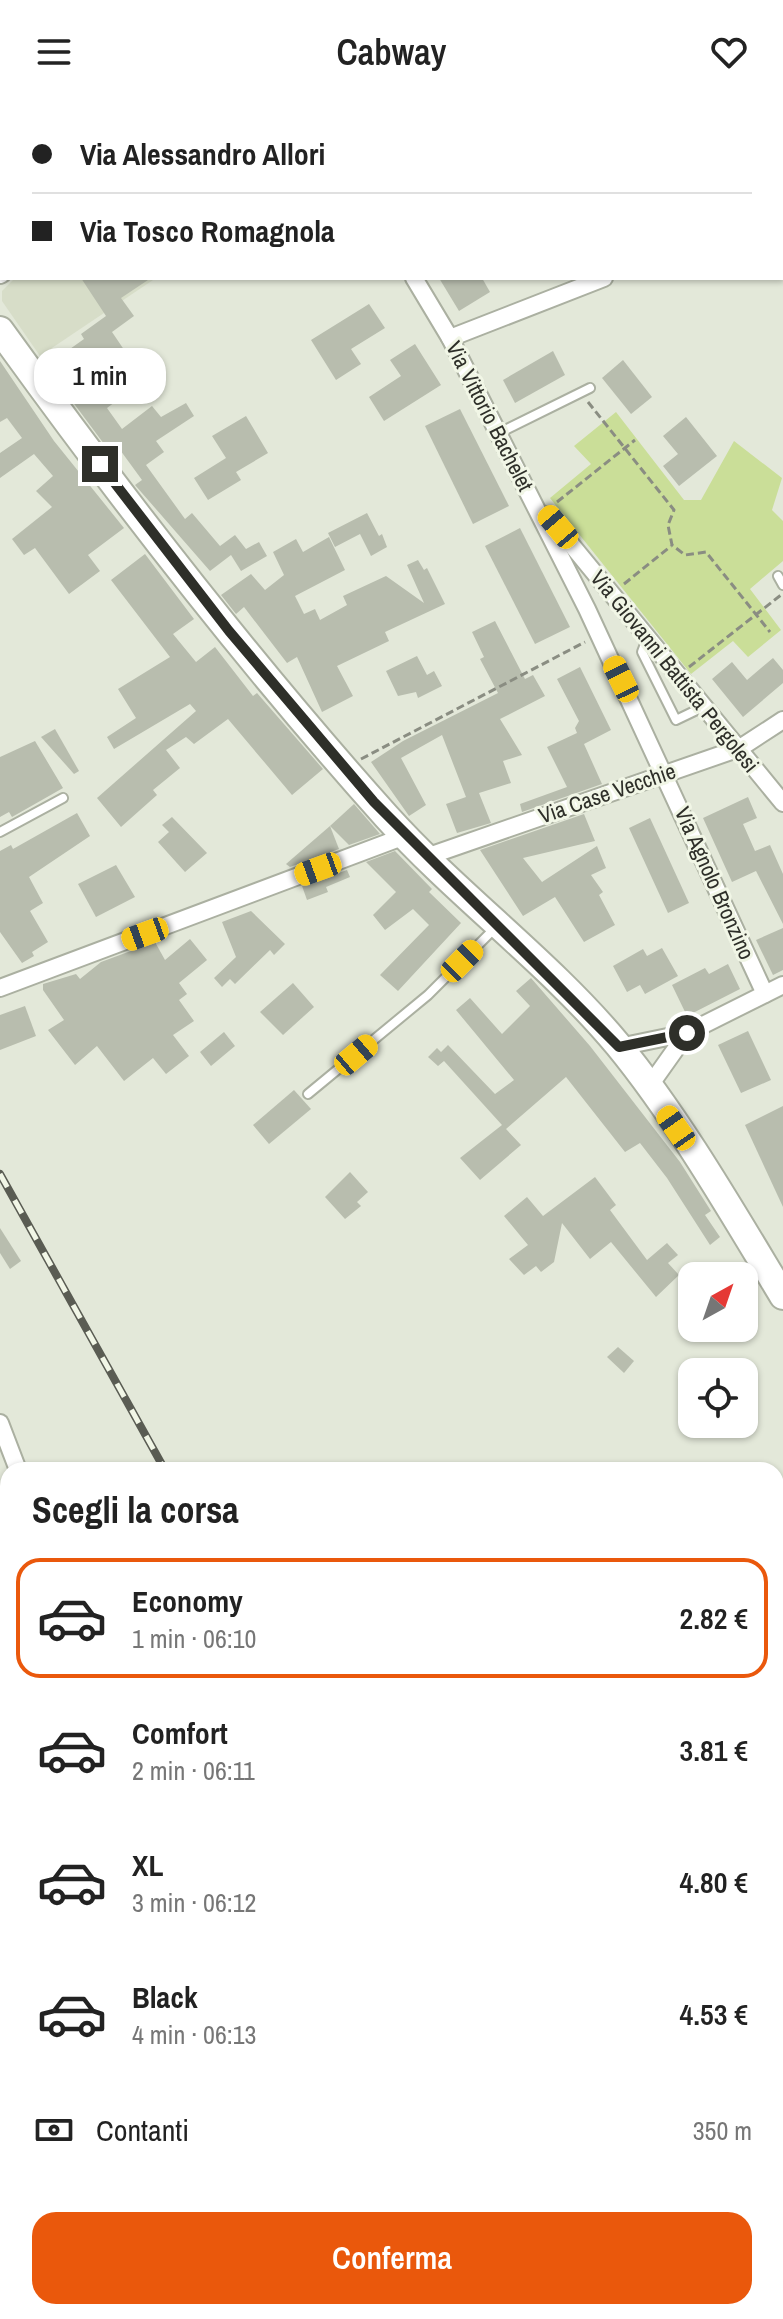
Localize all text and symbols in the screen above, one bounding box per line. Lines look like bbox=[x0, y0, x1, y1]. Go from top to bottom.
text: Cabway bbox=[337, 28, 446, 76]
icon: menu bbox=[32, 30, 76, 74]
icon: heart bbox=[707, 30, 751, 74]
text: Via Alessandro Allori bbox=[80, 134, 325, 174]
text: Via Tosco Romagnola bbox=[80, 211, 335, 251]
street label: Via Vittorio Bachelet bbox=[439, 336, 541, 496]
callout: 1 min bbox=[34, 348, 166, 404]
text: 1 min bbox=[73, 358, 127, 393]
route end bbox=[82, 446, 118, 482]
car bbox=[533, 501, 583, 553]
street label: Via Giovanni Battista Pergolesi bbox=[584, 563, 766, 779]
car bbox=[600, 652, 642, 706]
street label: Via Case Vecchie bbox=[534, 756, 680, 830]
street label: Via Agnolo Bronzino bbox=[668, 802, 762, 964]
car bbox=[291, 850, 345, 888]
car bbox=[118, 915, 172, 953]
car bbox=[437, 936, 487, 986]
route start bbox=[669, 1015, 705, 1051]
car bbox=[330, 1030, 382, 1080]
car bbox=[652, 1101, 700, 1155]
north arrow bbox=[678, 1262, 758, 1342]
map controls bbox=[678, 1262, 758, 1438]
button: locate bbox=[678, 1358, 758, 1438]
text: Scegli la corsa bbox=[32, 1486, 239, 1534]
text: Economy bbox=[132, 1581, 243, 1621]
icon: car bbox=[36, 1582, 108, 1654]
text: 2.82 € bbox=[680, 1598, 748, 1638]
text: 1 min · 06:10 bbox=[132, 1621, 256, 1656]
text: Comfort bbox=[132, 1713, 228, 1753]
icon: car bbox=[36, 1714, 108, 1786]
text: 3.81 € bbox=[680, 1730, 748, 1770]
text: 2 min · 06:11 bbox=[132, 1753, 255, 1788]
text: XL bbox=[132, 1845, 163, 1885]
icon: car bbox=[36, 1846, 108, 1918]
text: 4.80 € bbox=[680, 1862, 748, 1902]
text: 3 min · 06:12 bbox=[132, 1885, 256, 1920]
text: Black bbox=[132, 1977, 198, 2017]
icon: car bbox=[36, 1978, 108, 2050]
text: 4.53 € bbox=[680, 1994, 748, 2034]
text: 4 min · 06:13 bbox=[132, 2017, 256, 2052]
icon: cash bbox=[32, 2108, 76, 2152]
text: Contanti bbox=[96, 2110, 189, 2150]
text: 350 m bbox=[693, 2113, 752, 2148]
button: Conferma bbox=[32, 2212, 752, 2304]

